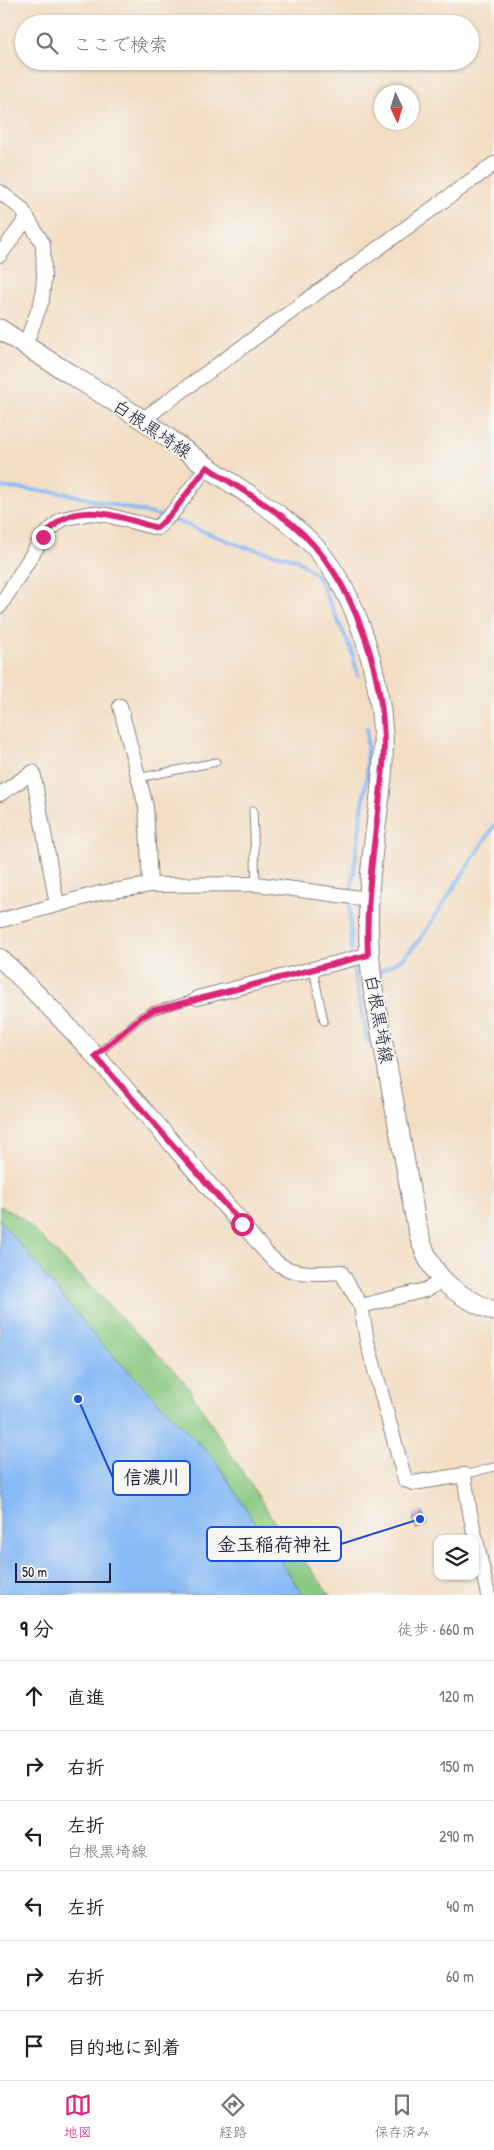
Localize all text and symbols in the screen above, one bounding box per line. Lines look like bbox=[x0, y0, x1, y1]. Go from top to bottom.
search box bbox=[15, 15, 479, 70]
icon: search bbox=[33, 29, 61, 57]
text: ここで検索 bbox=[73, 31, 168, 57]
north arrow bbox=[374, 85, 419, 130]
street label: 白根黒埼線 bbox=[108, 393, 197, 464]
route end bbox=[32, 526, 55, 549]
street label: 白根黒埼線 bbox=[359, 972, 400, 1065]
route start bbox=[231, 1213, 254, 1236]
callout: 信濃川 bbox=[113, 1461, 190, 1495]
text: 信濃川 bbox=[123, 1464, 181, 1490]
callout: 金玉稲荷神社 bbox=[207, 1527, 341, 1561]
text: 金玉稲荷神社 bbox=[217, 1531, 331, 1557]
map controls bbox=[434, 1535, 479, 1580]
button: layers bbox=[434, 1535, 479, 1580]
scale bar bbox=[15, 1560, 111, 1583]
text: 50 m bbox=[22, 1562, 47, 1581]
text: 9 分 bbox=[20, 1614, 54, 1643]
text: 徒歩 · 660 m bbox=[397, 1618, 474, 1640]
icon: ahead bbox=[20, 1682, 48, 1710]
text: 直進 bbox=[67, 1684, 105, 1710]
text: 120 m bbox=[439, 1685, 474, 1707]
icon: right bbox=[20, 1752, 48, 1780]
text: 右折 bbox=[67, 1754, 105, 1780]
text: 150 m bbox=[440, 1755, 474, 1777]
text: 左折 bbox=[67, 1812, 105, 1838]
icon: left bbox=[20, 1822, 48, 1850]
text: 290 m bbox=[439, 1825, 474, 1847]
text: 白根黒埼線 bbox=[67, 1840, 147, 1862]
icon: left bbox=[20, 1892, 48, 1920]
text: 左折 bbox=[67, 1894, 105, 1920]
text: 40 m bbox=[446, 1895, 474, 1917]
icon: right bbox=[20, 1962, 48, 1990]
text: 右折 bbox=[67, 1964, 105, 1990]
text: 60 m bbox=[446, 1965, 474, 1987]
icon: arrive bbox=[20, 2032, 48, 2060]
text: 目的地に到着 bbox=[67, 2034, 181, 2060]
tab: 地図 bbox=[64, 2091, 92, 2141]
tab: 経路 bbox=[219, 2091, 247, 2141]
tab: 保存済み bbox=[374, 2091, 430, 2141]

